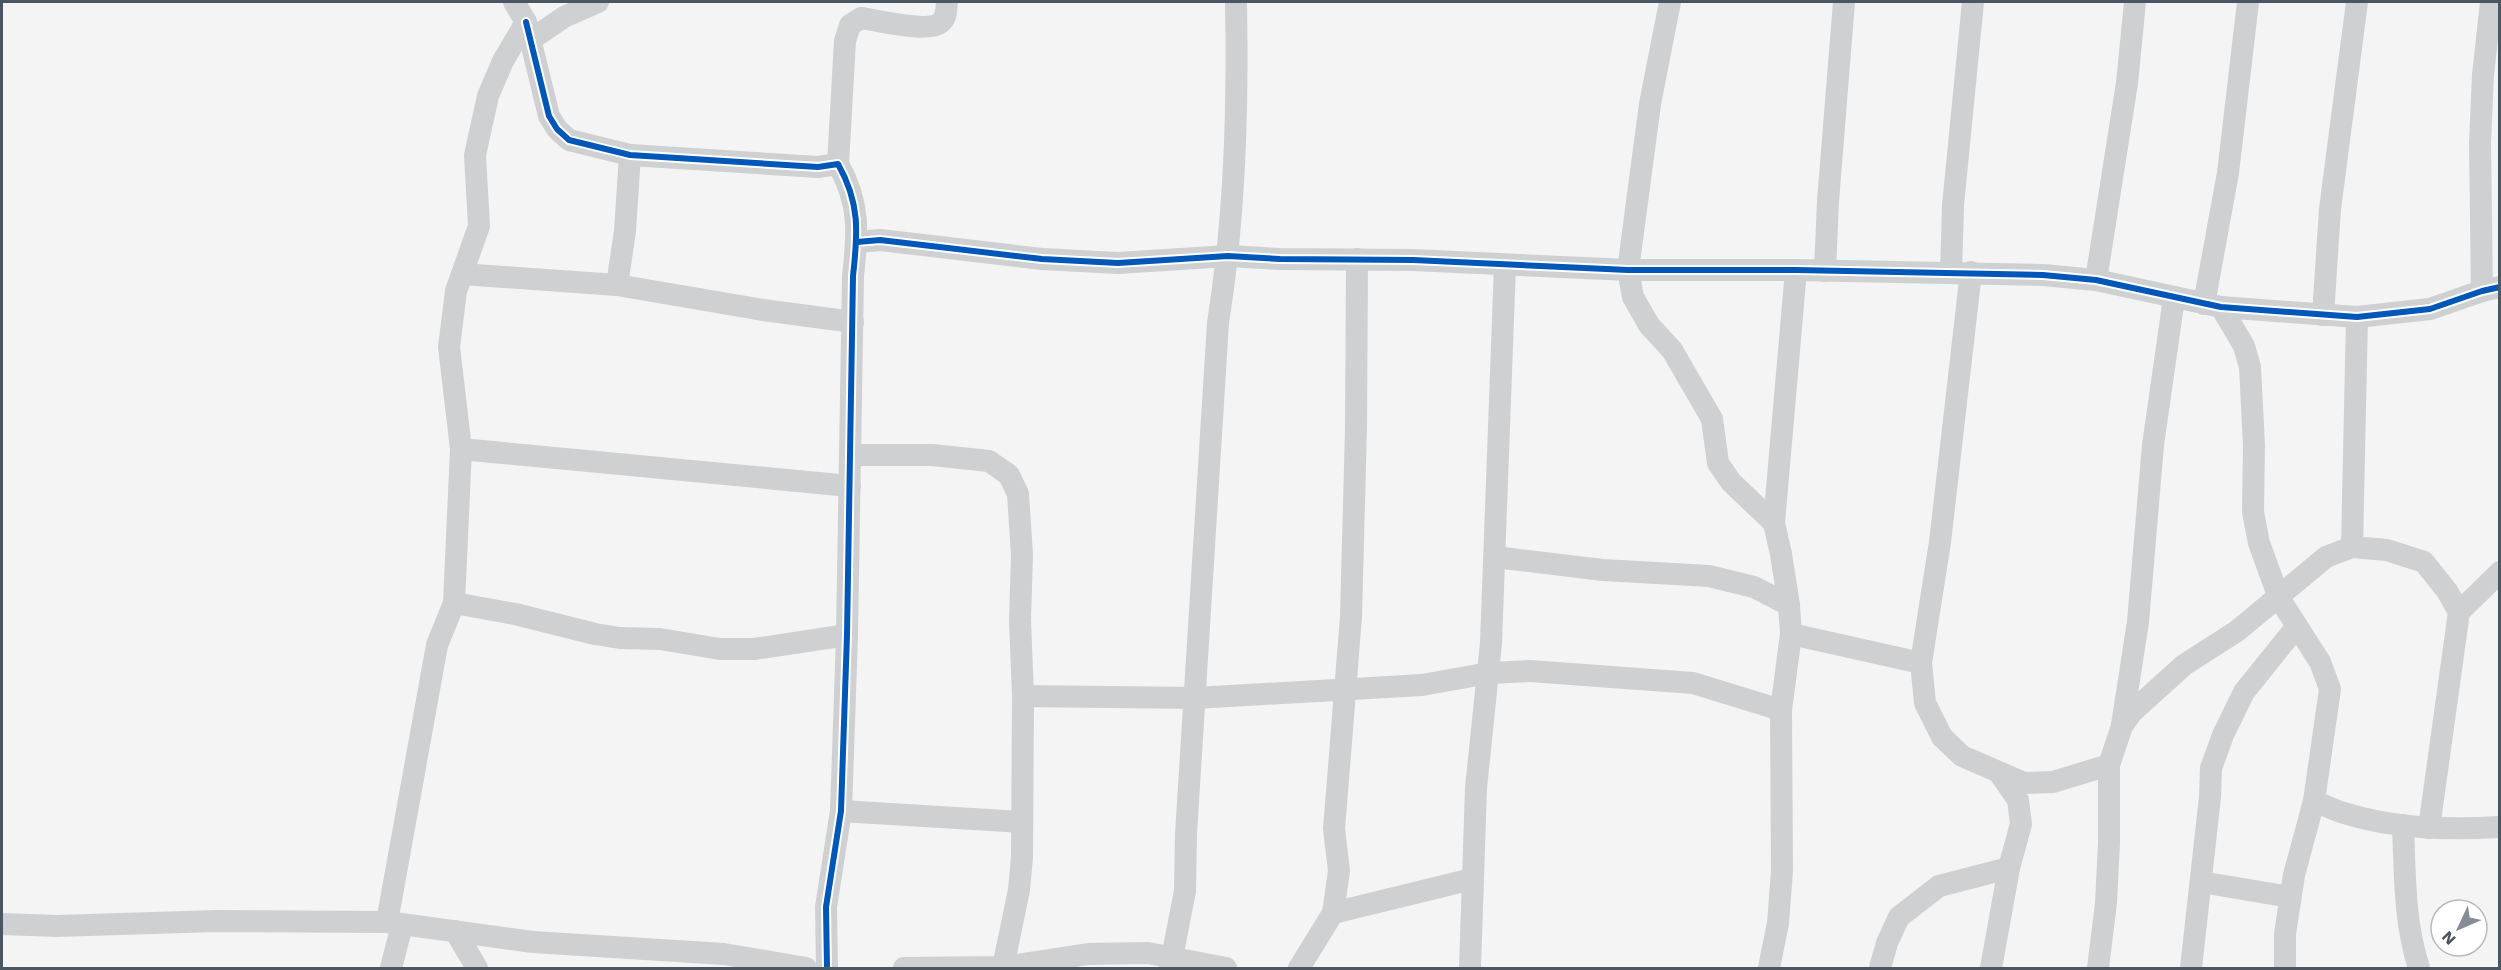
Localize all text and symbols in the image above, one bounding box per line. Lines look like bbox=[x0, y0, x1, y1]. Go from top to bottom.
north arrow bbox=[2429, 898, 2489, 958]
text: N bbox=[2438, 927, 2460, 949]

